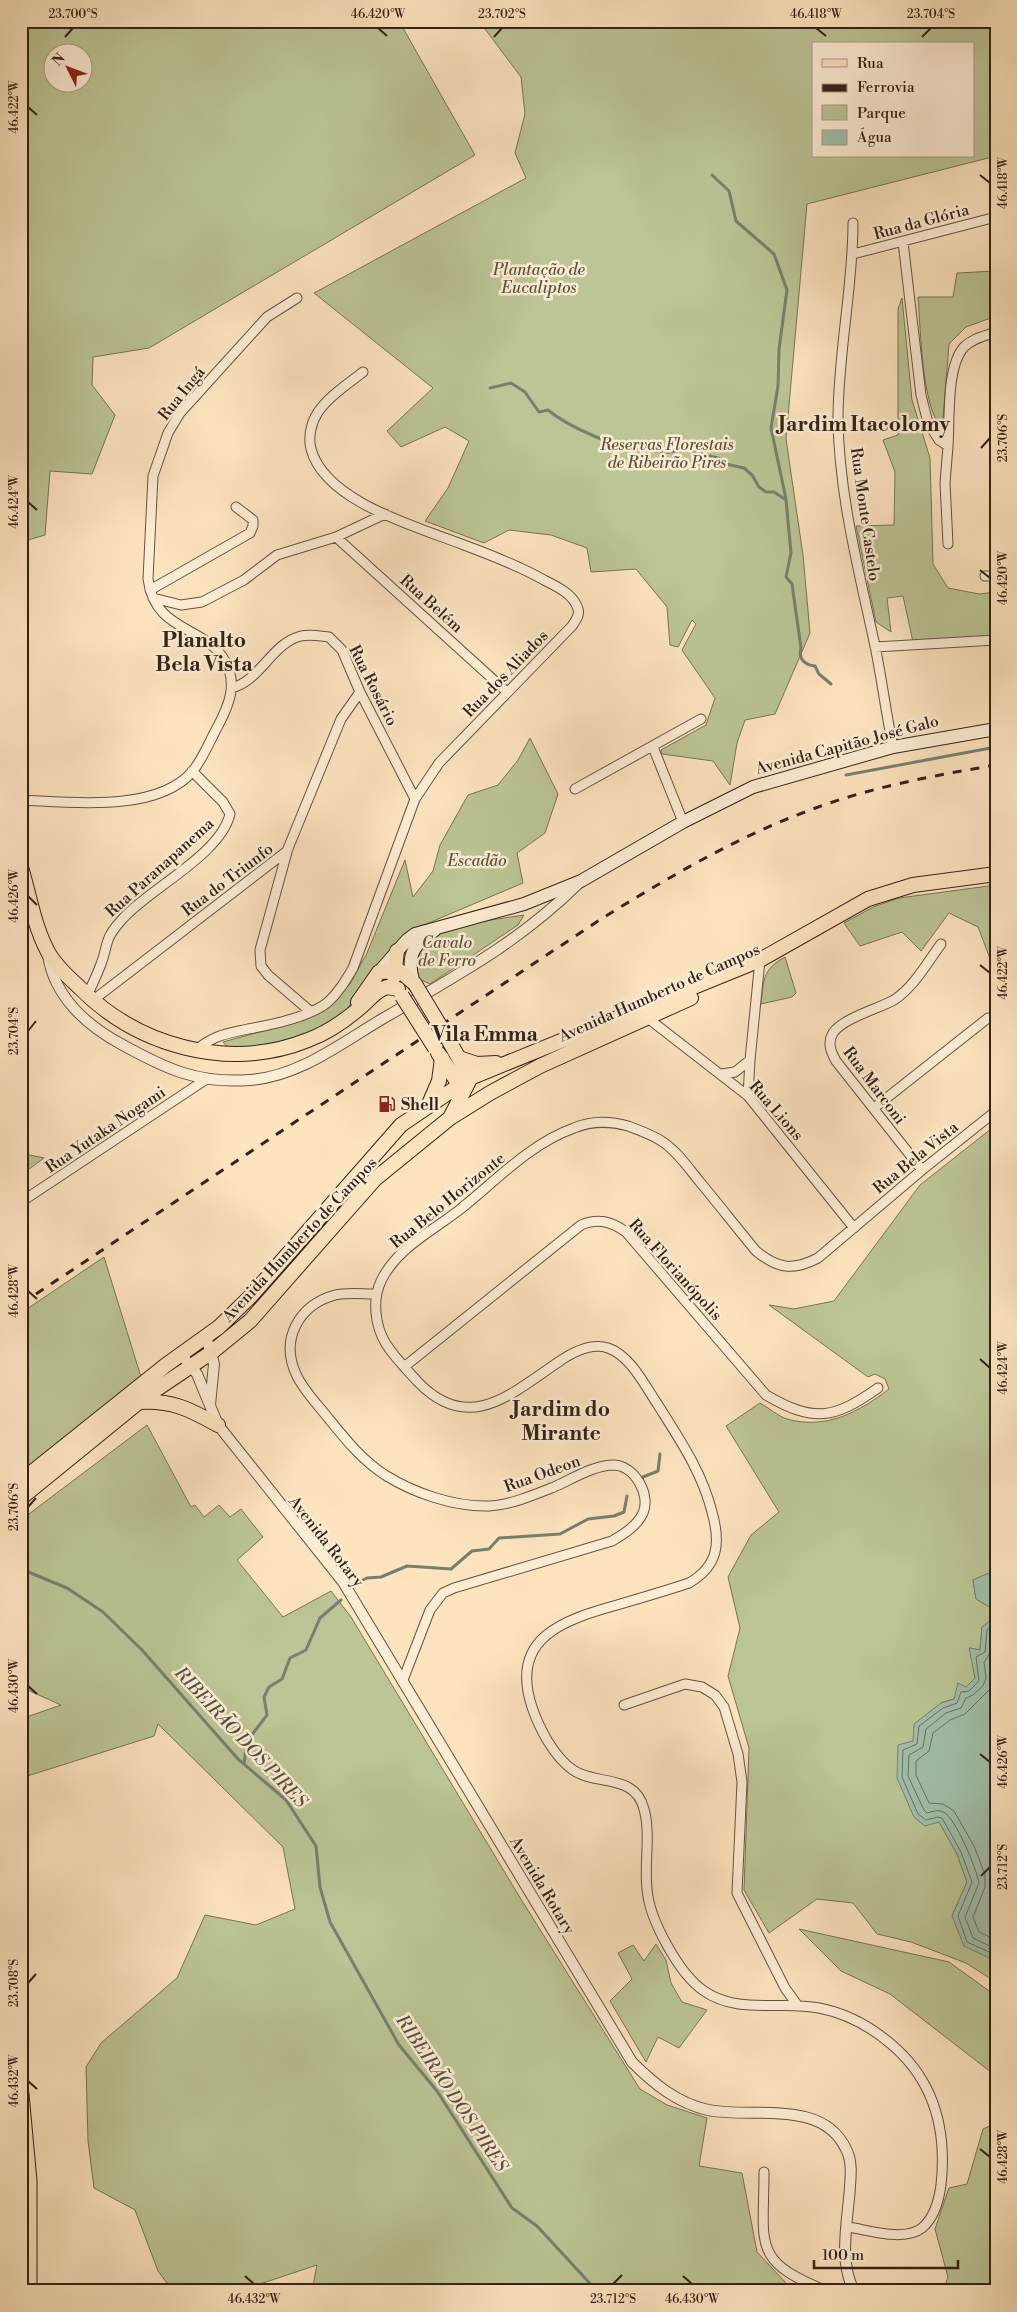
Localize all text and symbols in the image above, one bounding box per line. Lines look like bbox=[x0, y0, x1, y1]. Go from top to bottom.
text: 23.700°S bbox=[48, 7, 98, 22]
text: 46.420°W bbox=[351, 7, 406, 22]
text: 23.702°S bbox=[478, 7, 526, 22]
text: 46.418°W bbox=[790, 7, 843, 22]
text: 23.704°S bbox=[907, 7, 955, 22]
north arrow bbox=[42, 42, 92, 92]
legend bbox=[812, 42, 974, 158]
text: N bbox=[49, 50, 69, 70]
text: Rua bbox=[857, 54, 884, 73]
text: Ferrovia bbox=[857, 78, 915, 97]
text: 46.422°W bbox=[7, 79, 22, 134]
text: Parque bbox=[857, 104, 906, 123]
text: Água bbox=[856, 127, 892, 147]
text: 46.418°W bbox=[996, 156, 1011, 209]
street label: Rua da Glória bbox=[871, 199, 972, 244]
park label: Plantação de Eucaliptos bbox=[492, 260, 585, 298]
street label: Rua Ingá bbox=[154, 362, 210, 425]
district label: Jardim Itacolomy bbox=[775, 412, 951, 438]
text: 23.706°S bbox=[996, 414, 1011, 462]
park label: Reservas Florestais de Ribeirão Pires bbox=[599, 435, 734, 473]
street label: Rua Monte Castelo bbox=[846, 446, 884, 582]
text: 46.424°W bbox=[7, 474, 22, 529]
text: 46.420°W bbox=[996, 550, 1011, 605]
street label: Rua Belém bbox=[396, 570, 467, 637]
street label: Rua dos Aliados bbox=[459, 626, 553, 722]
district label: Planalto Bela Vista bbox=[155, 628, 253, 678]
street label: Rua Rosário bbox=[344, 642, 402, 729]
street label: Avenida Capitão José Galo bbox=[752, 711, 941, 779]
street label: Rua Paranapanema bbox=[101, 813, 219, 922]
street label: Rua do Triunfo bbox=[178, 839, 277, 921]
park label: Escadão bbox=[446, 851, 507, 871]
text: 46.426°W bbox=[7, 868, 22, 923]
park label: Cavalo de Ferro bbox=[418, 933, 476, 971]
street label: Avenida Humberto de Campos bbox=[555, 939, 763, 1047]
text: 46.422°W bbox=[996, 945, 1011, 1000]
text: 23.704°S bbox=[7, 1007, 22, 1055]
district label: Vila Emma bbox=[431, 1022, 539, 1048]
street label: Rua Marconi bbox=[838, 1043, 910, 1129]
street label: Rua Lions bbox=[745, 1077, 808, 1145]
street label: Rua Yutaka Nogami bbox=[42, 1082, 170, 1177]
fuel station icon: Shell bbox=[377, 1094, 397, 1114]
place label: Shell bbox=[401, 1095, 440, 1115]
street label: Rua Bela Vista bbox=[869, 1117, 963, 1198]
street label: Rua Belo Horizonte bbox=[386, 1148, 509, 1253]
street label: Avenida Humberto de Campos bbox=[217, 1153, 381, 1327]
street label: Rua Florianópolis bbox=[624, 1215, 726, 1325]
text: 46.428°W bbox=[7, 1263, 22, 1318]
text: 46.424°W bbox=[996, 1340, 1011, 1395]
district label: Jardim do Mirante bbox=[509, 1397, 610, 1447]
street label: Rua Odeon bbox=[501, 1451, 584, 1497]
text: 23.706°S bbox=[7, 1483, 22, 1531]
street label: Avenida Rotary bbox=[284, 1491, 368, 1591]
text: 46.430°W bbox=[7, 1658, 22, 1713]
water label: RIBEIRÃO DOS PIRES bbox=[169, 1661, 313, 1813]
text: 46.426°W bbox=[996, 1734, 1011, 1789]
street label: Avenida Rotary bbox=[505, 1832, 579, 1938]
text: 23.712°S bbox=[996, 1844, 1011, 1890]
text: 23.708°S bbox=[7, 1959, 22, 2007]
water label: RIBEIRÃO DOS PIRES bbox=[390, 2009, 514, 2177]
text: 46.432°W bbox=[7, 2053, 22, 2107]
text: 46.428°W bbox=[996, 2129, 1011, 2184]
scale bar bbox=[814, 2237, 958, 2269]
text: 100 m bbox=[822, 2246, 864, 2265]
text: 46.432°W bbox=[228, 2292, 282, 2307]
text: 23.712°S bbox=[590, 2292, 636, 2307]
text: 46.430°W bbox=[665, 2292, 720, 2307]

